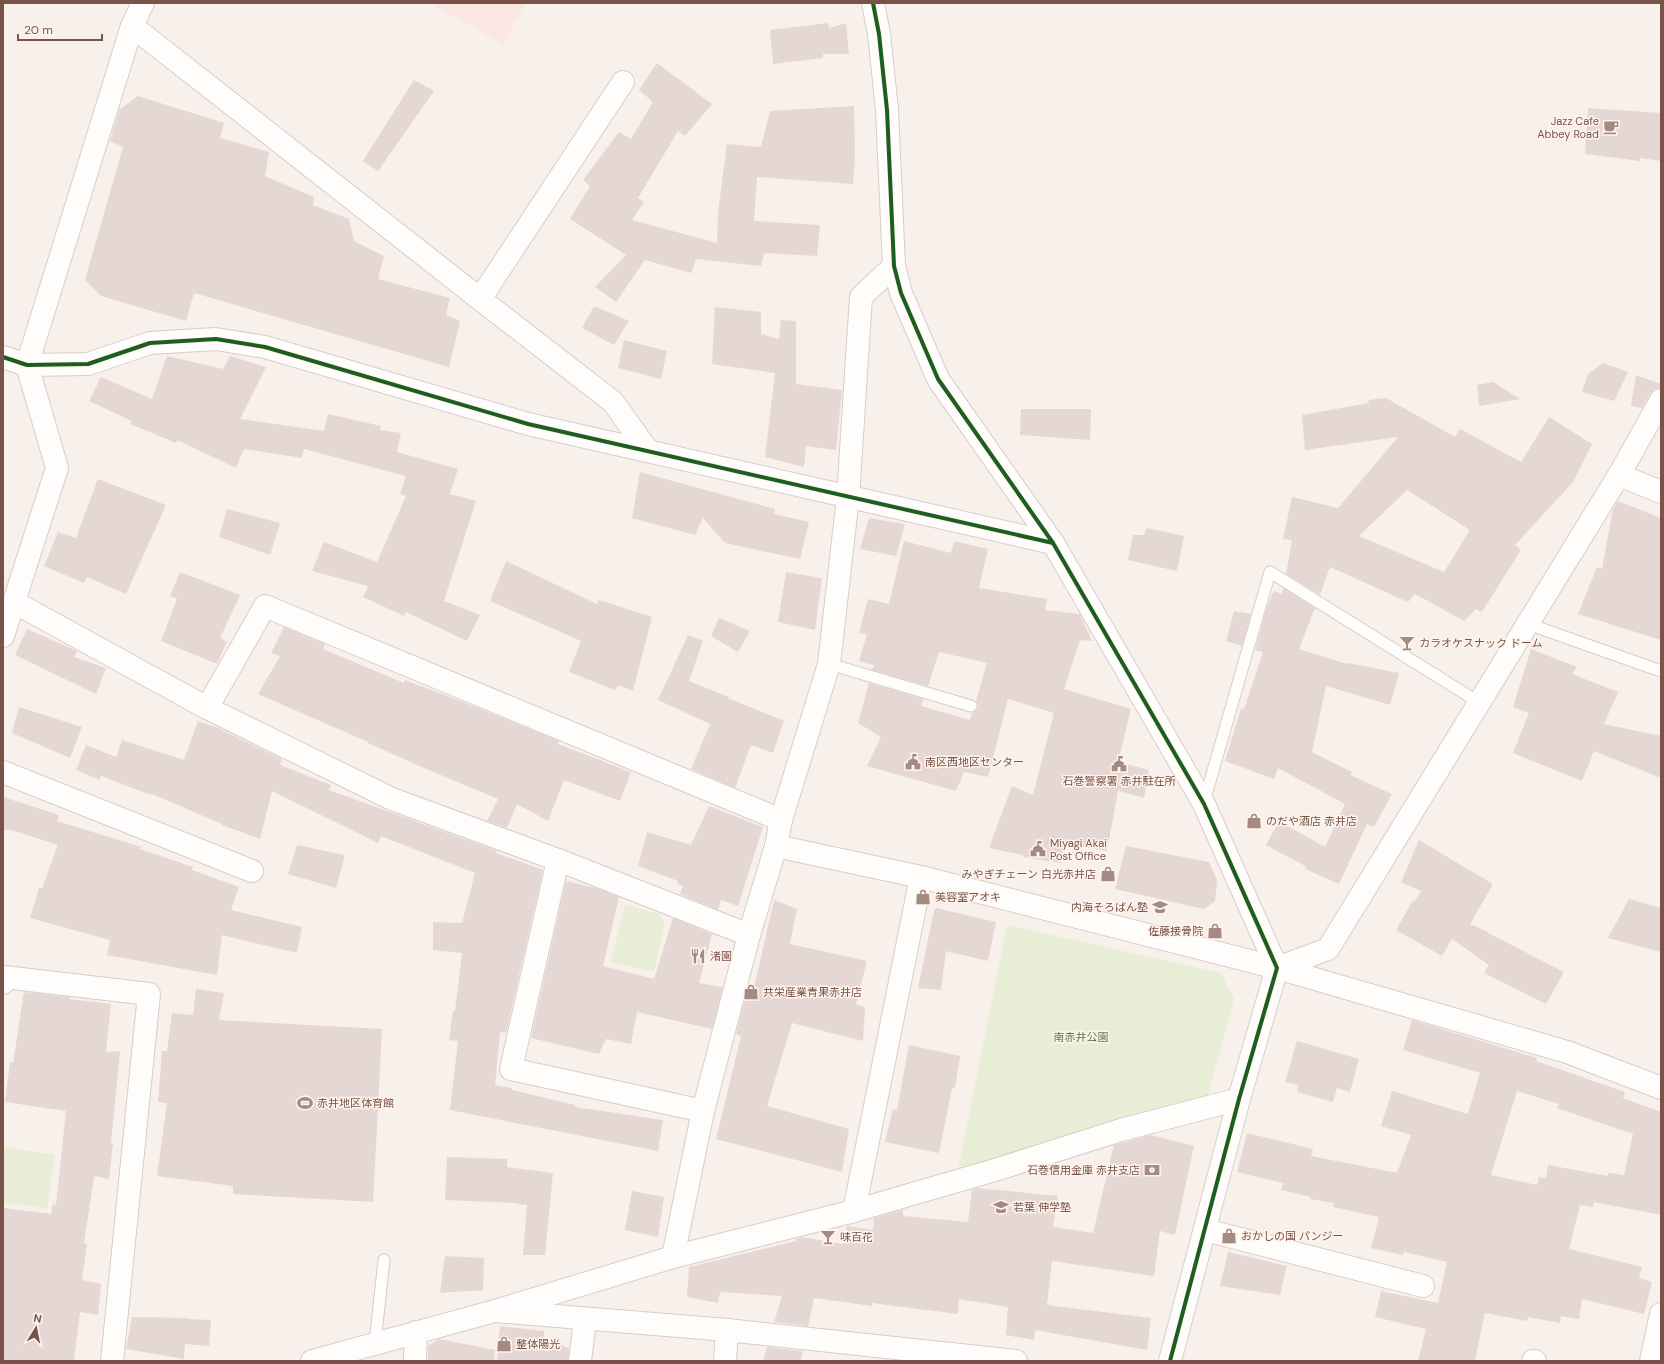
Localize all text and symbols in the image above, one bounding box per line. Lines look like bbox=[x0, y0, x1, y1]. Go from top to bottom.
scale bar bbox=[18, 16, 102, 42]
text: 20 m bbox=[24, 22, 53, 38]
place label: Jazz Cafe Abbey Road bbox=[1537, 114, 1599, 141]
cafe icon: Jazz Cafe Abbey Road bbox=[1602, 118, 1620, 136]
bar icon: カラオケスナック ドーム bbox=[1398, 634, 1416, 652]
place label: カラオケスナック ドーム bbox=[1419, 636, 1543, 650]
public building icon: 南区西地区センター bbox=[904, 753, 922, 771]
place label: 南区西地区センター bbox=[925, 755, 1024, 769]
public building icon: 石巻警察署 赤井駐在所 bbox=[1110, 755, 1128, 773]
place label: 石巻警察署 赤井駐在所 bbox=[1063, 774, 1176, 788]
shop icon: のだや酒店 赤井店 bbox=[1245, 812, 1263, 830]
place label: のだや酒店 赤井店 bbox=[1266, 814, 1357, 828]
place label: Miyagi Akai Post Office bbox=[1050, 836, 1107, 863]
public building icon: Miyagi Akai Post Office bbox=[1029, 840, 1047, 858]
shop icon: みやぎチェーン 白光赤井店 bbox=[1099, 865, 1117, 883]
place label: みやぎチェーン 白光赤井店 bbox=[962, 867, 1096, 881]
shop icon: 美容室アオキ bbox=[914, 888, 932, 906]
place label: 美容室アオキ bbox=[935, 890, 1001, 904]
school or university icon: 内海そろばん塾 bbox=[1151, 898, 1169, 916]
place label: 内海そろばん塾 bbox=[1071, 900, 1148, 914]
shop icon: 佐藤接骨院 bbox=[1206, 922, 1224, 940]
place label: 佐藤接骨院 bbox=[1148, 924, 1203, 938]
restaurant icon: 渚園 bbox=[689, 947, 707, 965]
place label: 渚園 bbox=[710, 949, 732, 963]
shop icon: 共栄産業青果赤井店 bbox=[742, 983, 760, 1001]
place label: 共栄産業青果赤井店 bbox=[763, 985, 862, 999]
park label: 南赤井公園 bbox=[1054, 1030, 1109, 1044]
sports icon: 赤井地区体育館 bbox=[296, 1094, 314, 1112]
place label: 赤井地区体育館 bbox=[317, 1096, 394, 1110]
bank icon: 石巻信用金庫 赤井支店 bbox=[1143, 1161, 1161, 1179]
place label: 石巻信用金庫 赤井支店 bbox=[1027, 1163, 1140, 1177]
school or university icon: 若葉 伸学塾 bbox=[992, 1198, 1010, 1216]
place label: 若葉 伸学塾 bbox=[1013, 1200, 1071, 1214]
shop icon: おかしの国 パンジー bbox=[1220, 1227, 1238, 1245]
bar icon: 味百花 bbox=[819, 1228, 837, 1246]
place label: おかしの国 パンジー bbox=[1241, 1229, 1343, 1243]
place label: 味百花 bbox=[840, 1230, 873, 1244]
north arrow bbox=[16, 1308, 56, 1348]
text: N bbox=[33, 1311, 43, 1326]
shop icon: 整体陽光 bbox=[495, 1335, 513, 1353]
place label: 整体陽光 bbox=[516, 1337, 560, 1351]

